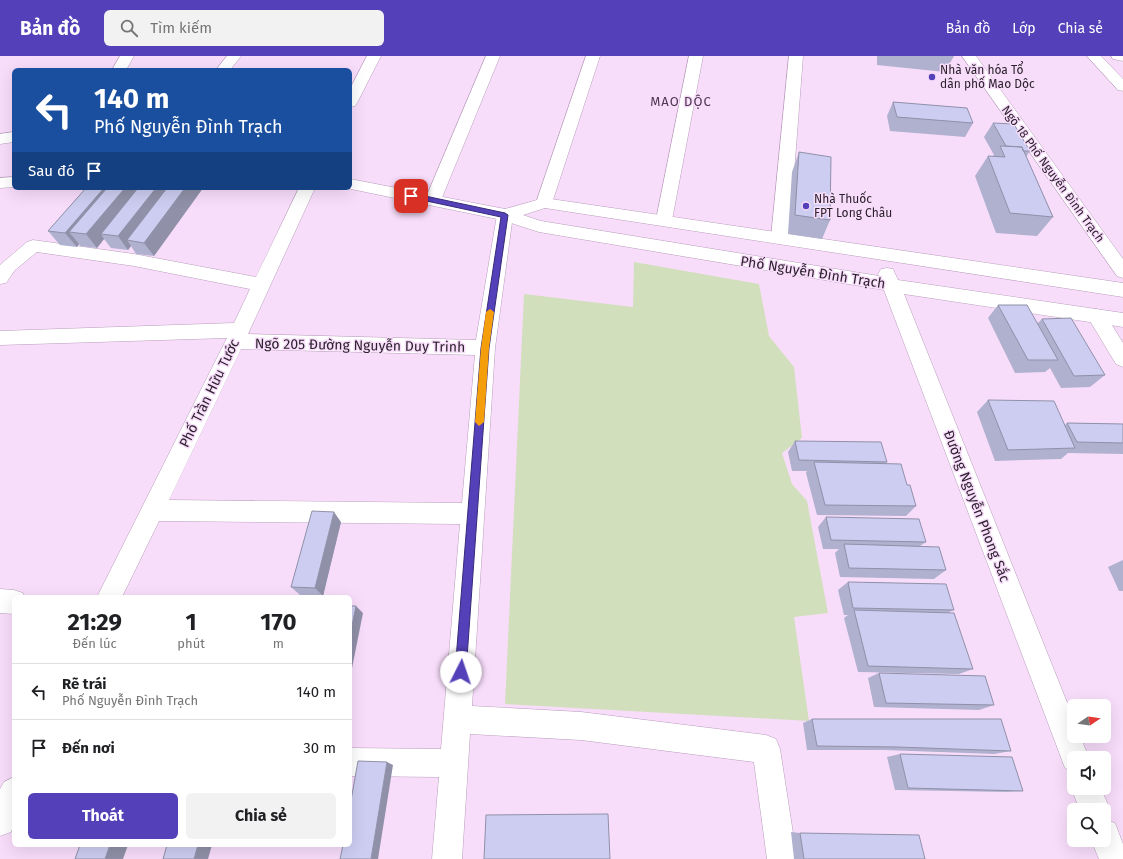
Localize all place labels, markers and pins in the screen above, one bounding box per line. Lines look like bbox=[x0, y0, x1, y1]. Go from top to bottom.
place label: Nhà văn hóa Tổ dân phố Mao Dộc bbox=[940, 61, 1035, 91]
marker: Nhà văn hóa Tổ dân phố Mao Dộc bbox=[927, 72, 937, 82]
pin bbox=[394, 179, 428, 213]
place label: Nhà Thuốc FPT Long Châu bbox=[814, 191, 892, 220]
marker: Nhà Thuốc FPT Long Châu bbox=[801, 201, 811, 211]

